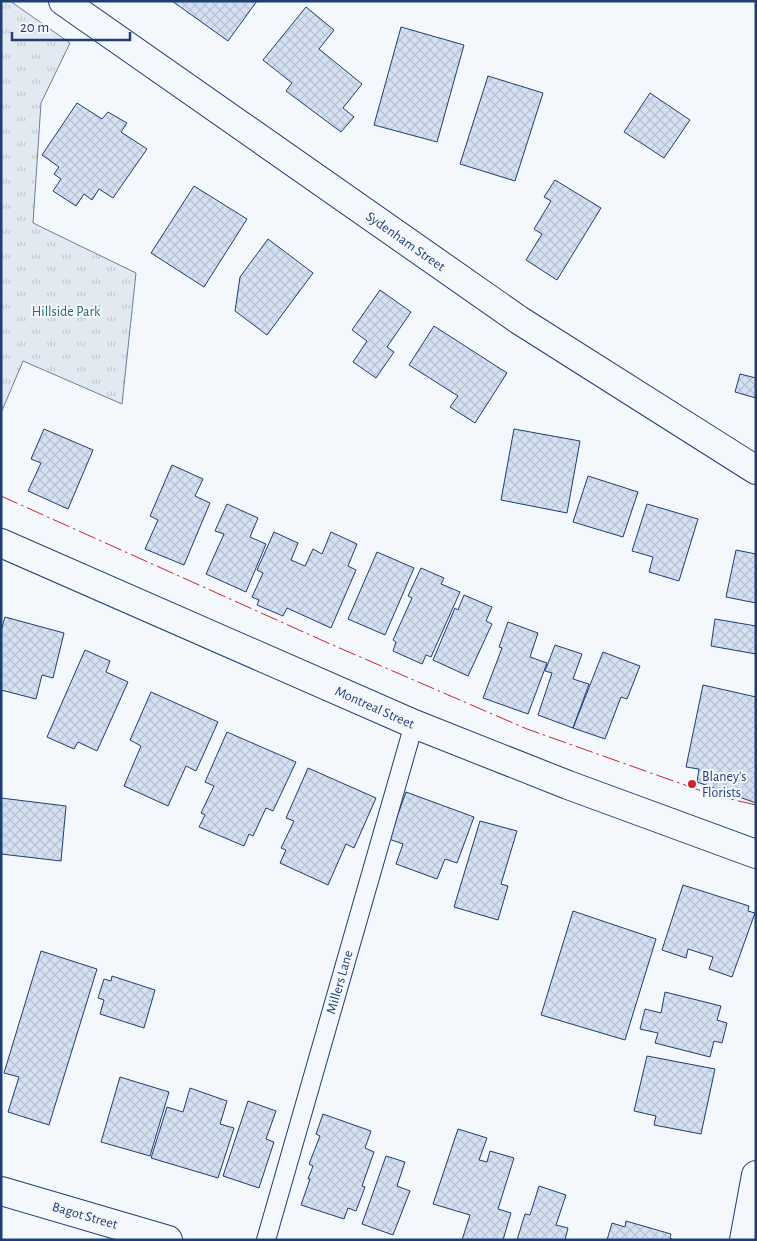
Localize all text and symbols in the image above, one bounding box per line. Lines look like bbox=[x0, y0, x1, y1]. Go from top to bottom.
scale bar bbox=[12, 10, 130, 42]
text: 20 m bbox=[20, 20, 49, 35]
street label: Sydenham Street bbox=[363, 209, 448, 275]
park label: Hillside Park bbox=[32, 305, 101, 319]
street label: Montreal Street bbox=[333, 684, 417, 732]
place label: Blaney's Florists bbox=[702, 770, 746, 800]
marker: Blaney's Florists bbox=[686, 778, 698, 790]
street label: Millers Lane bbox=[324, 949, 356, 1016]
street label: Bagot Street bbox=[50, 1200, 120, 1232]

